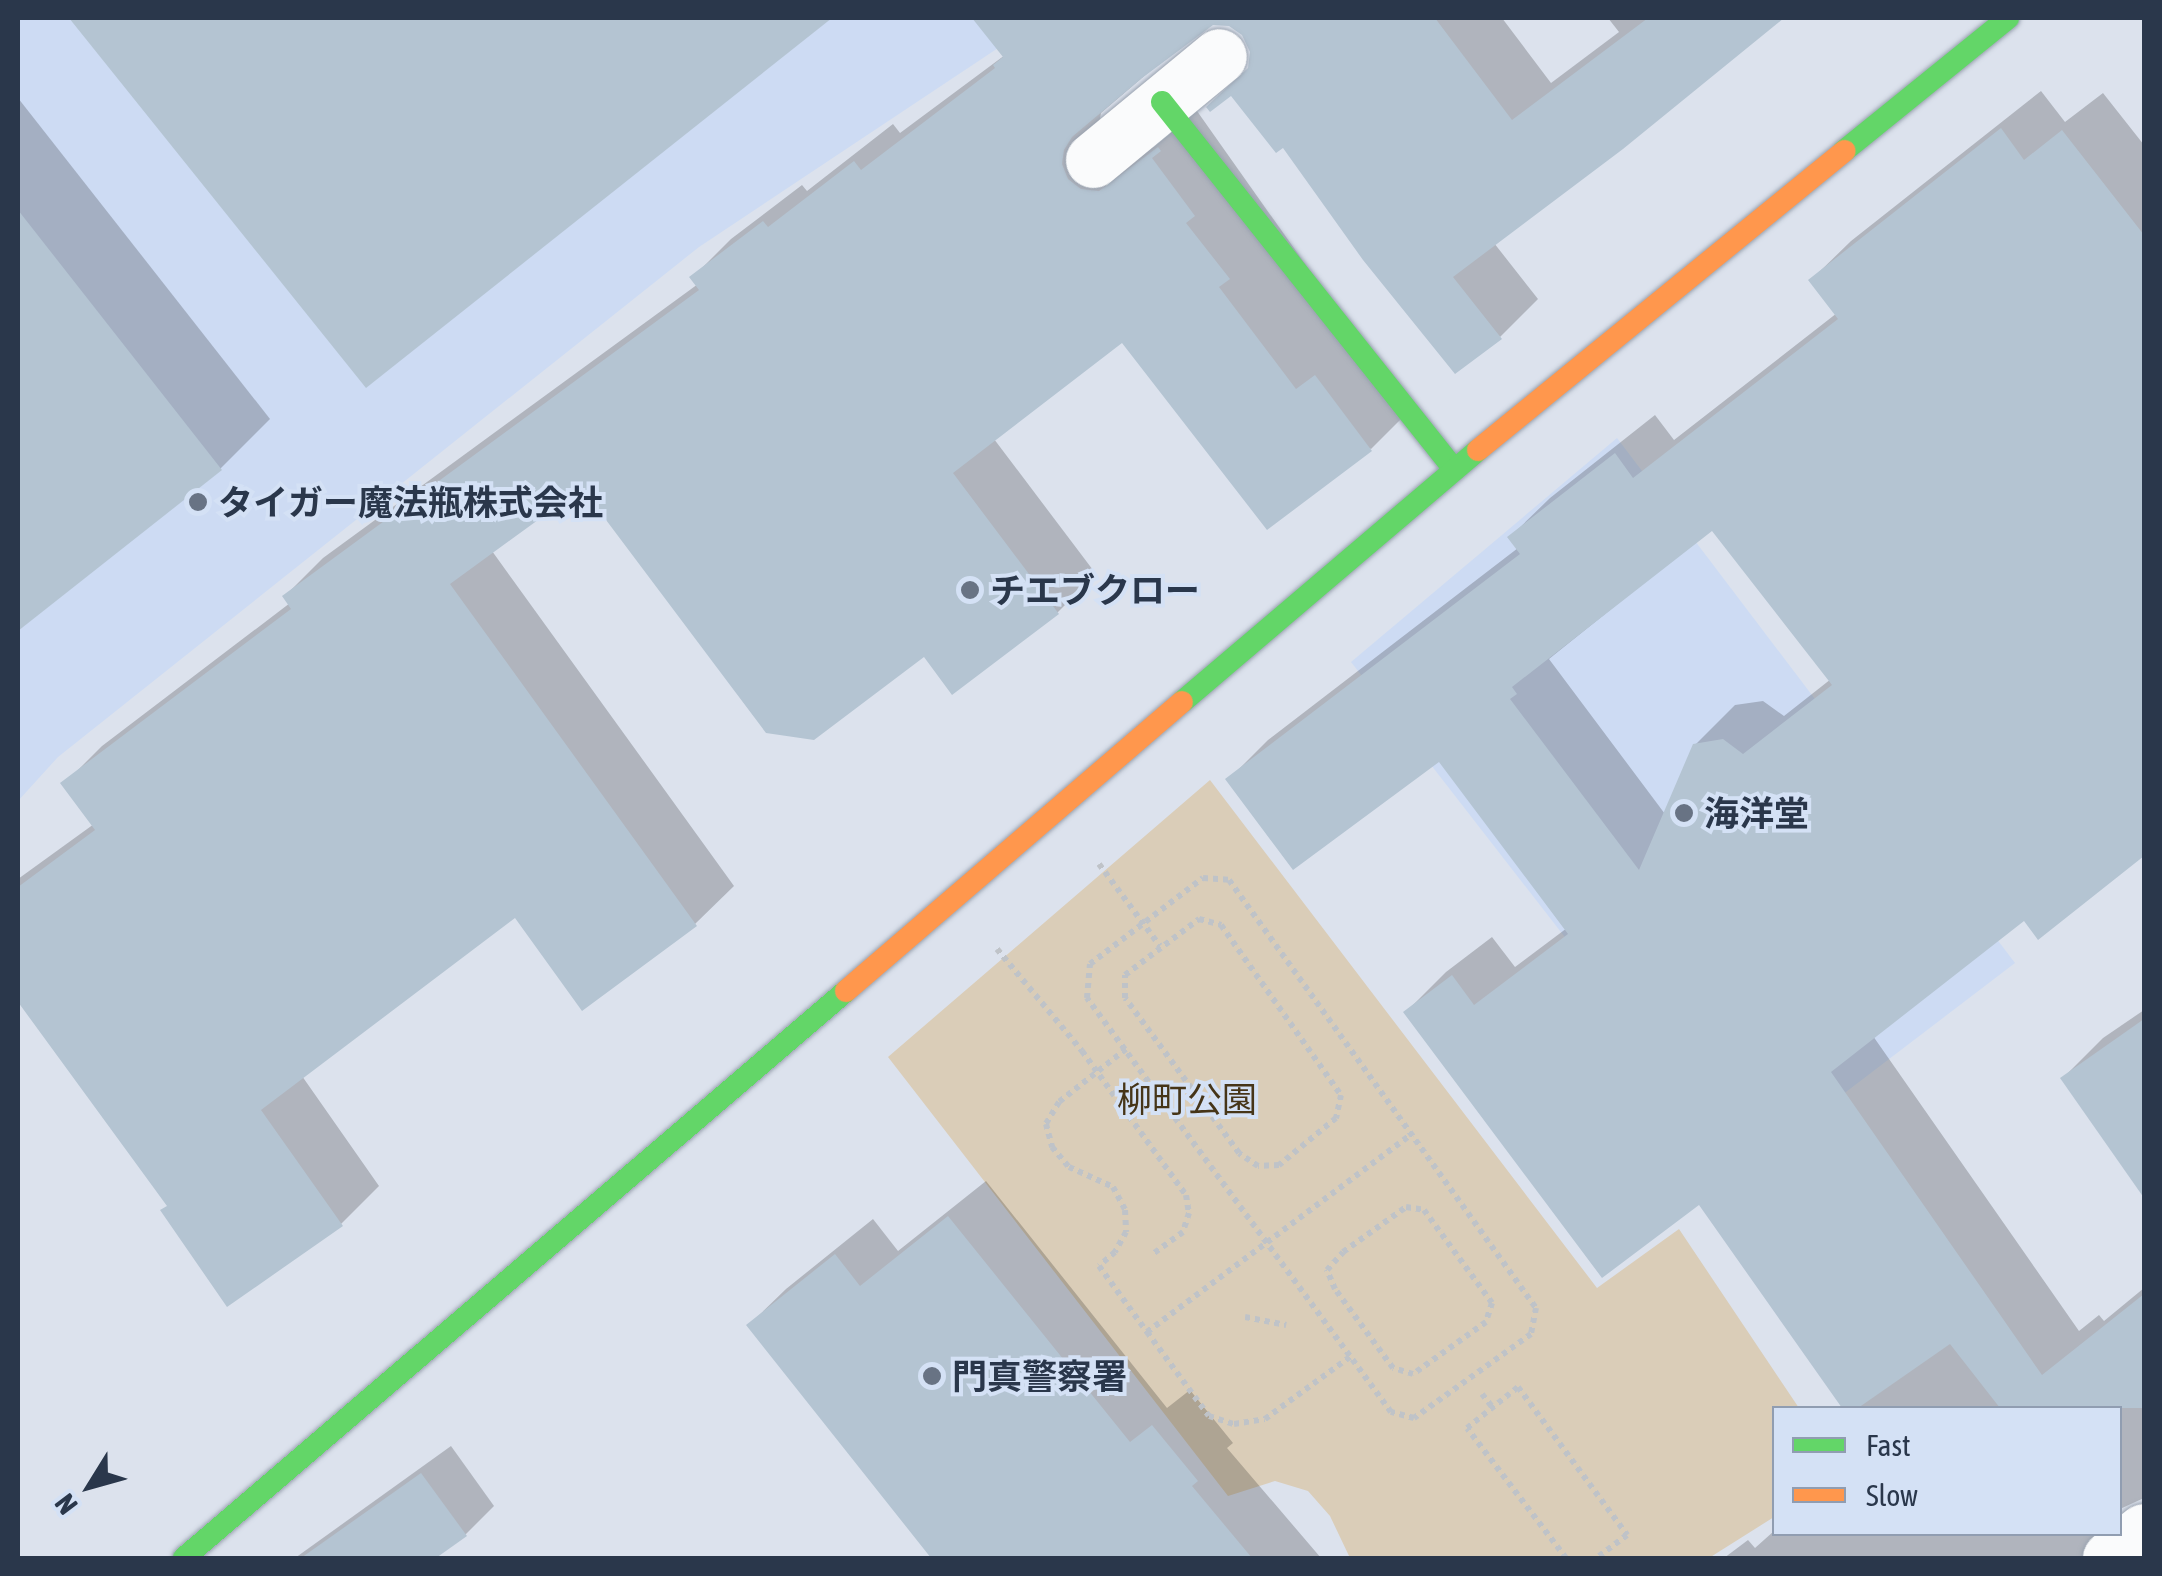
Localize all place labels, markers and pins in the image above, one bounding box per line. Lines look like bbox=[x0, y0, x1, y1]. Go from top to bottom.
place label: タイガー魔法瓶株式会社 bbox=[218, 481, 603, 523]
marker: タイガー魔法瓶株式会社 bbox=[187, 491, 209, 513]
place label: チエブクロー bbox=[990, 569, 1200, 611]
marker: チエブクロー bbox=[959, 579, 981, 601]
place label: 海洋堂 bbox=[1704, 792, 1809, 834]
marker: 海洋堂 bbox=[1673, 802, 1695, 824]
place label: 門真警察署 bbox=[952, 1355, 1127, 1397]
marker: 門真警察署 bbox=[921, 1365, 943, 1387]

